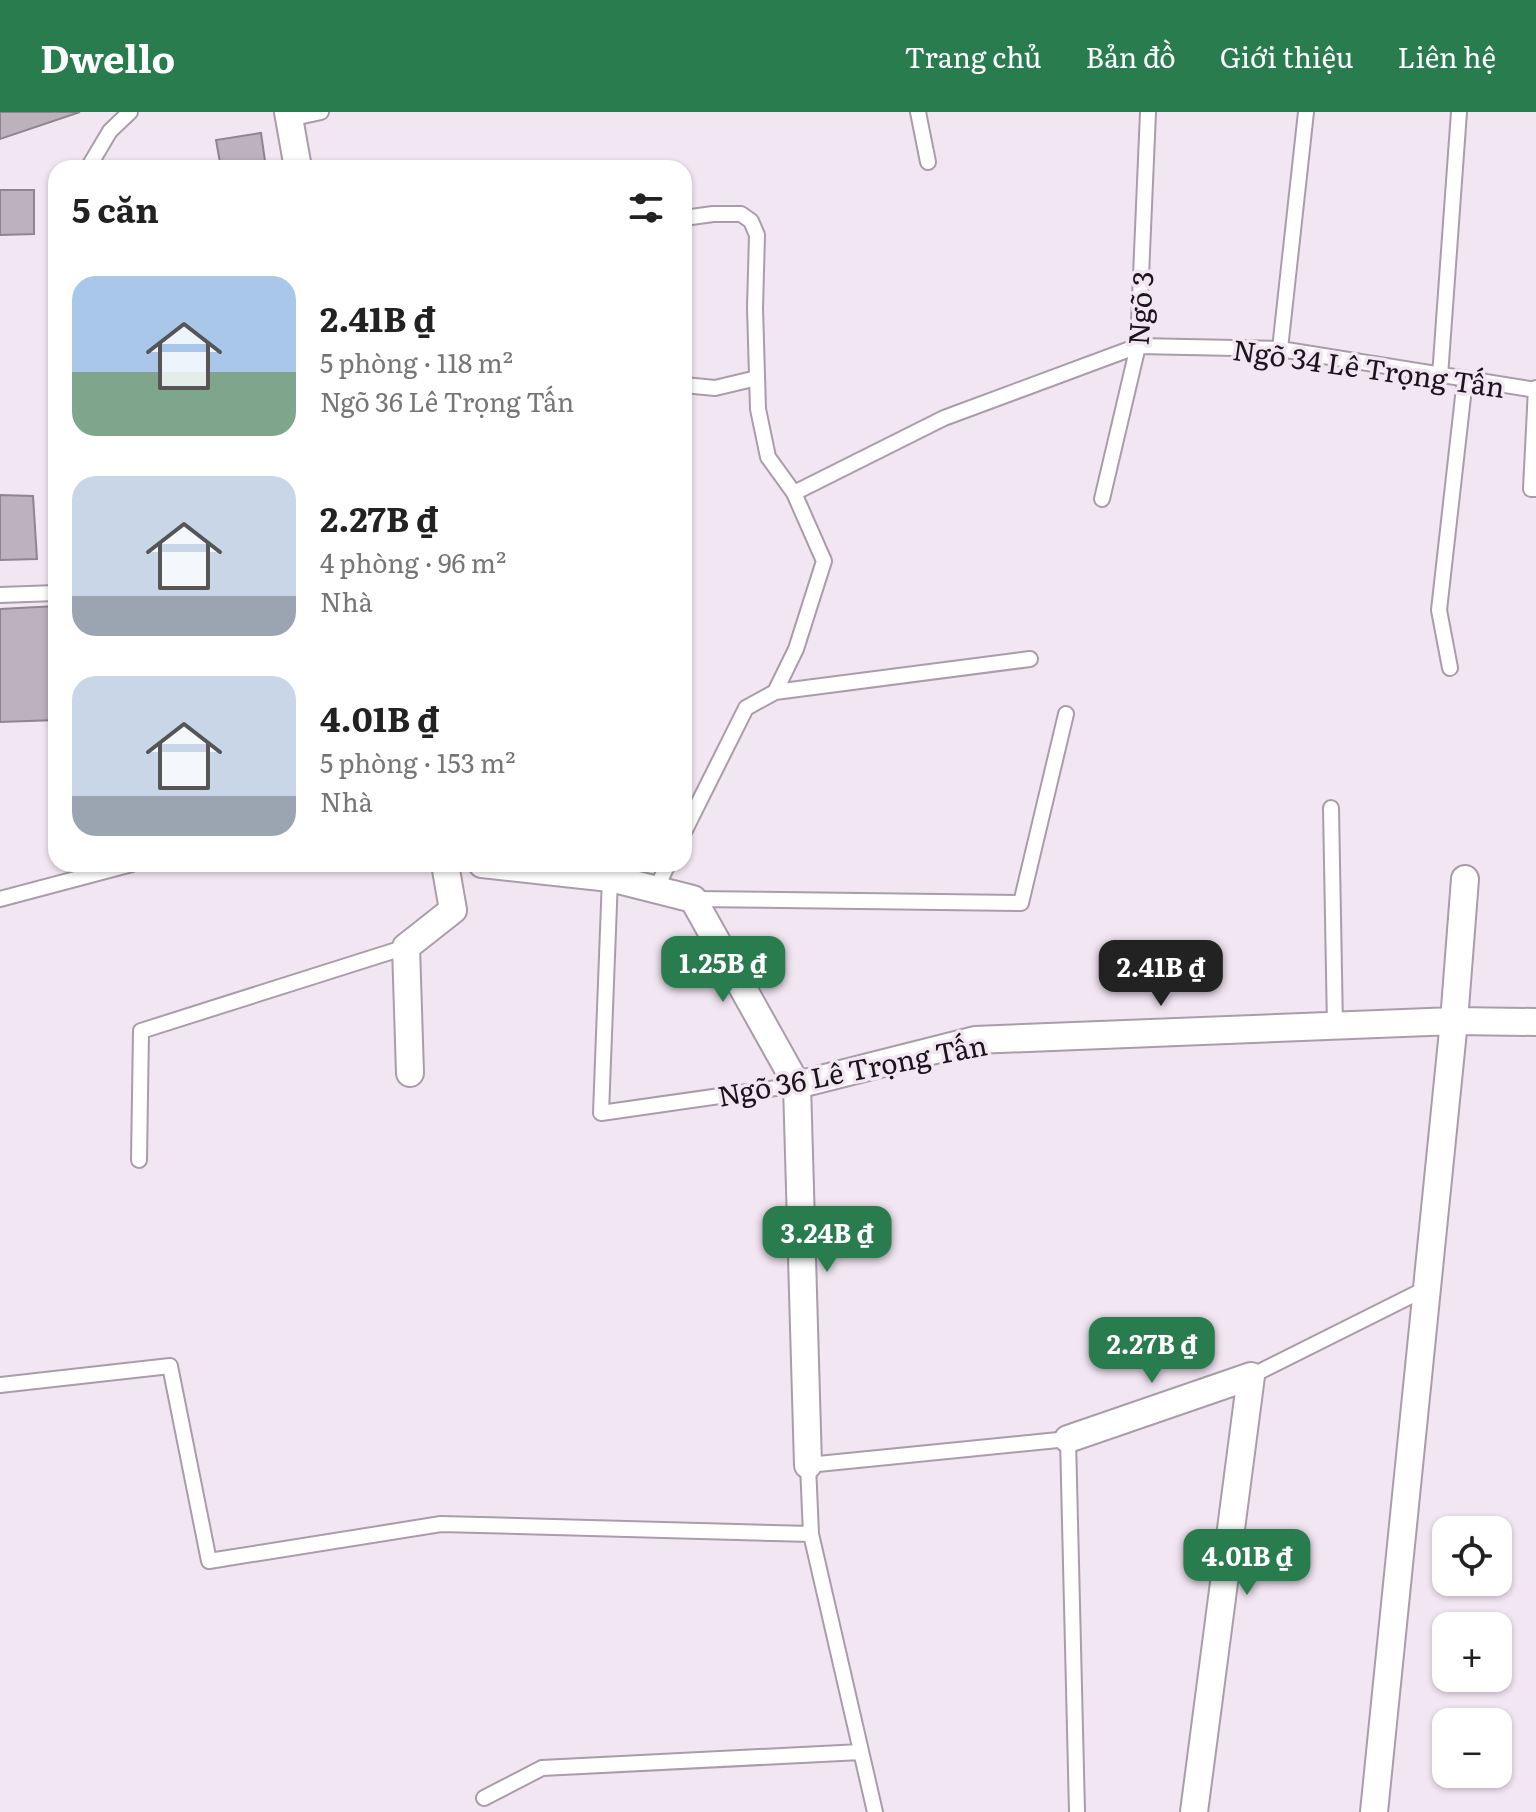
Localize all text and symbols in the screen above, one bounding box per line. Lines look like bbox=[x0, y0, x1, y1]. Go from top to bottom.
text: Dwello bbox=[40, 28, 175, 85]
text: Trang chủ bbox=[904, 35, 1042, 77]
text: Bản đồ bbox=[1086, 35, 1176, 77]
text: Giới thiệu bbox=[1220, 35, 1354, 77]
text: Liên hệ bbox=[1398, 35, 1496, 77]
text: 5 căn bbox=[72, 183, 159, 233]
icon: filters bbox=[624, 186, 668, 230]
street label: Ngõ 3 bbox=[1115, 269, 1163, 347]
text: 2.41B ₫ bbox=[320, 292, 436, 342]
icon: home bbox=[136, 308, 232, 404]
street label: Ngõ 34 Lê Trọng Tấn bbox=[1230, 327, 1508, 407]
text: 5 phòng · 118 m² bbox=[320, 342, 513, 381]
text: Ngõ 36 Lê Trọng Tấn bbox=[320, 381, 574, 420]
text: 2.27B ₫ bbox=[320, 492, 438, 542]
icon: home bbox=[136, 508, 232, 604]
text: 4 phòng · 96 m² bbox=[320, 542, 506, 581]
text: Nhà bbox=[320, 581, 373, 620]
text: 4.01B ₫ bbox=[320, 692, 439, 742]
icon: home bbox=[136, 708, 232, 804]
text: 5 phòng · 153 m² bbox=[320, 742, 516, 781]
text: Nhà bbox=[320, 781, 373, 820]
pin: 1.25B ₫ bbox=[649, 936, 797, 1004]
pin: 2.41B ₫ bbox=[1087, 940, 1235, 1008]
text: 1.25B ₫ bbox=[679, 942, 767, 981]
text: 2.41B ₫ bbox=[1117, 946, 1205, 985]
street label: Ngõ 36 Lê Trọng Tấn bbox=[714, 1022, 990, 1116]
pin: 3.24B ₫ bbox=[753, 1206, 901, 1274]
text: 3.24B ₫ bbox=[781, 1212, 873, 1251]
pin: 2.27B ₫ bbox=[1078, 1317, 1226, 1385]
text: 2.27B ₫ bbox=[1107, 1323, 1197, 1362]
map controls bbox=[1432, 1516, 1512, 1788]
button: locate bbox=[1432, 1516, 1512, 1596]
pin: 4.01B ₫ bbox=[1173, 1529, 1321, 1597]
text: 4.01B ₫ bbox=[1201, 1535, 1293, 1574]
button: + bbox=[1432, 1612, 1512, 1692]
button: − bbox=[1432, 1708, 1512, 1788]

